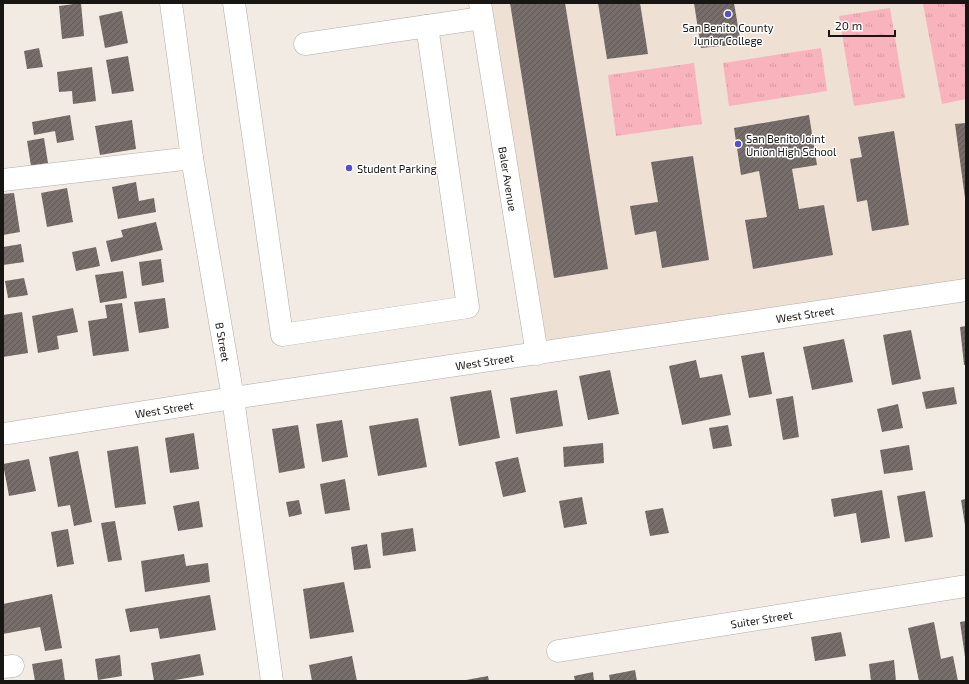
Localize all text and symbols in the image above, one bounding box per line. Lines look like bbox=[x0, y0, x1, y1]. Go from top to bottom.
marker: San Benito County Junior College bbox=[723, 9, 733, 19]
scale bar bbox=[829, 12, 895, 38]
text: 20 m bbox=[835, 18, 862, 32]
place label: San Benito County Junior College bbox=[683, 21, 774, 47]
place label: San Benito Joint Union High School bbox=[746, 132, 837, 158]
marker: San Benito Joint Union High School bbox=[733, 139, 743, 149]
street label: Baler Avenue bbox=[497, 145, 520, 212]
place label: Student Parking bbox=[357, 162, 437, 175]
marker: Student Parking bbox=[344, 163, 354, 173]
street label: West Street bbox=[775, 303, 835, 324]
street label: B Street bbox=[214, 321, 233, 363]
street label: West Street bbox=[454, 350, 515, 372]
street label: West Street bbox=[134, 398, 194, 420]
street label: Suiter Street bbox=[730, 607, 793, 630]

